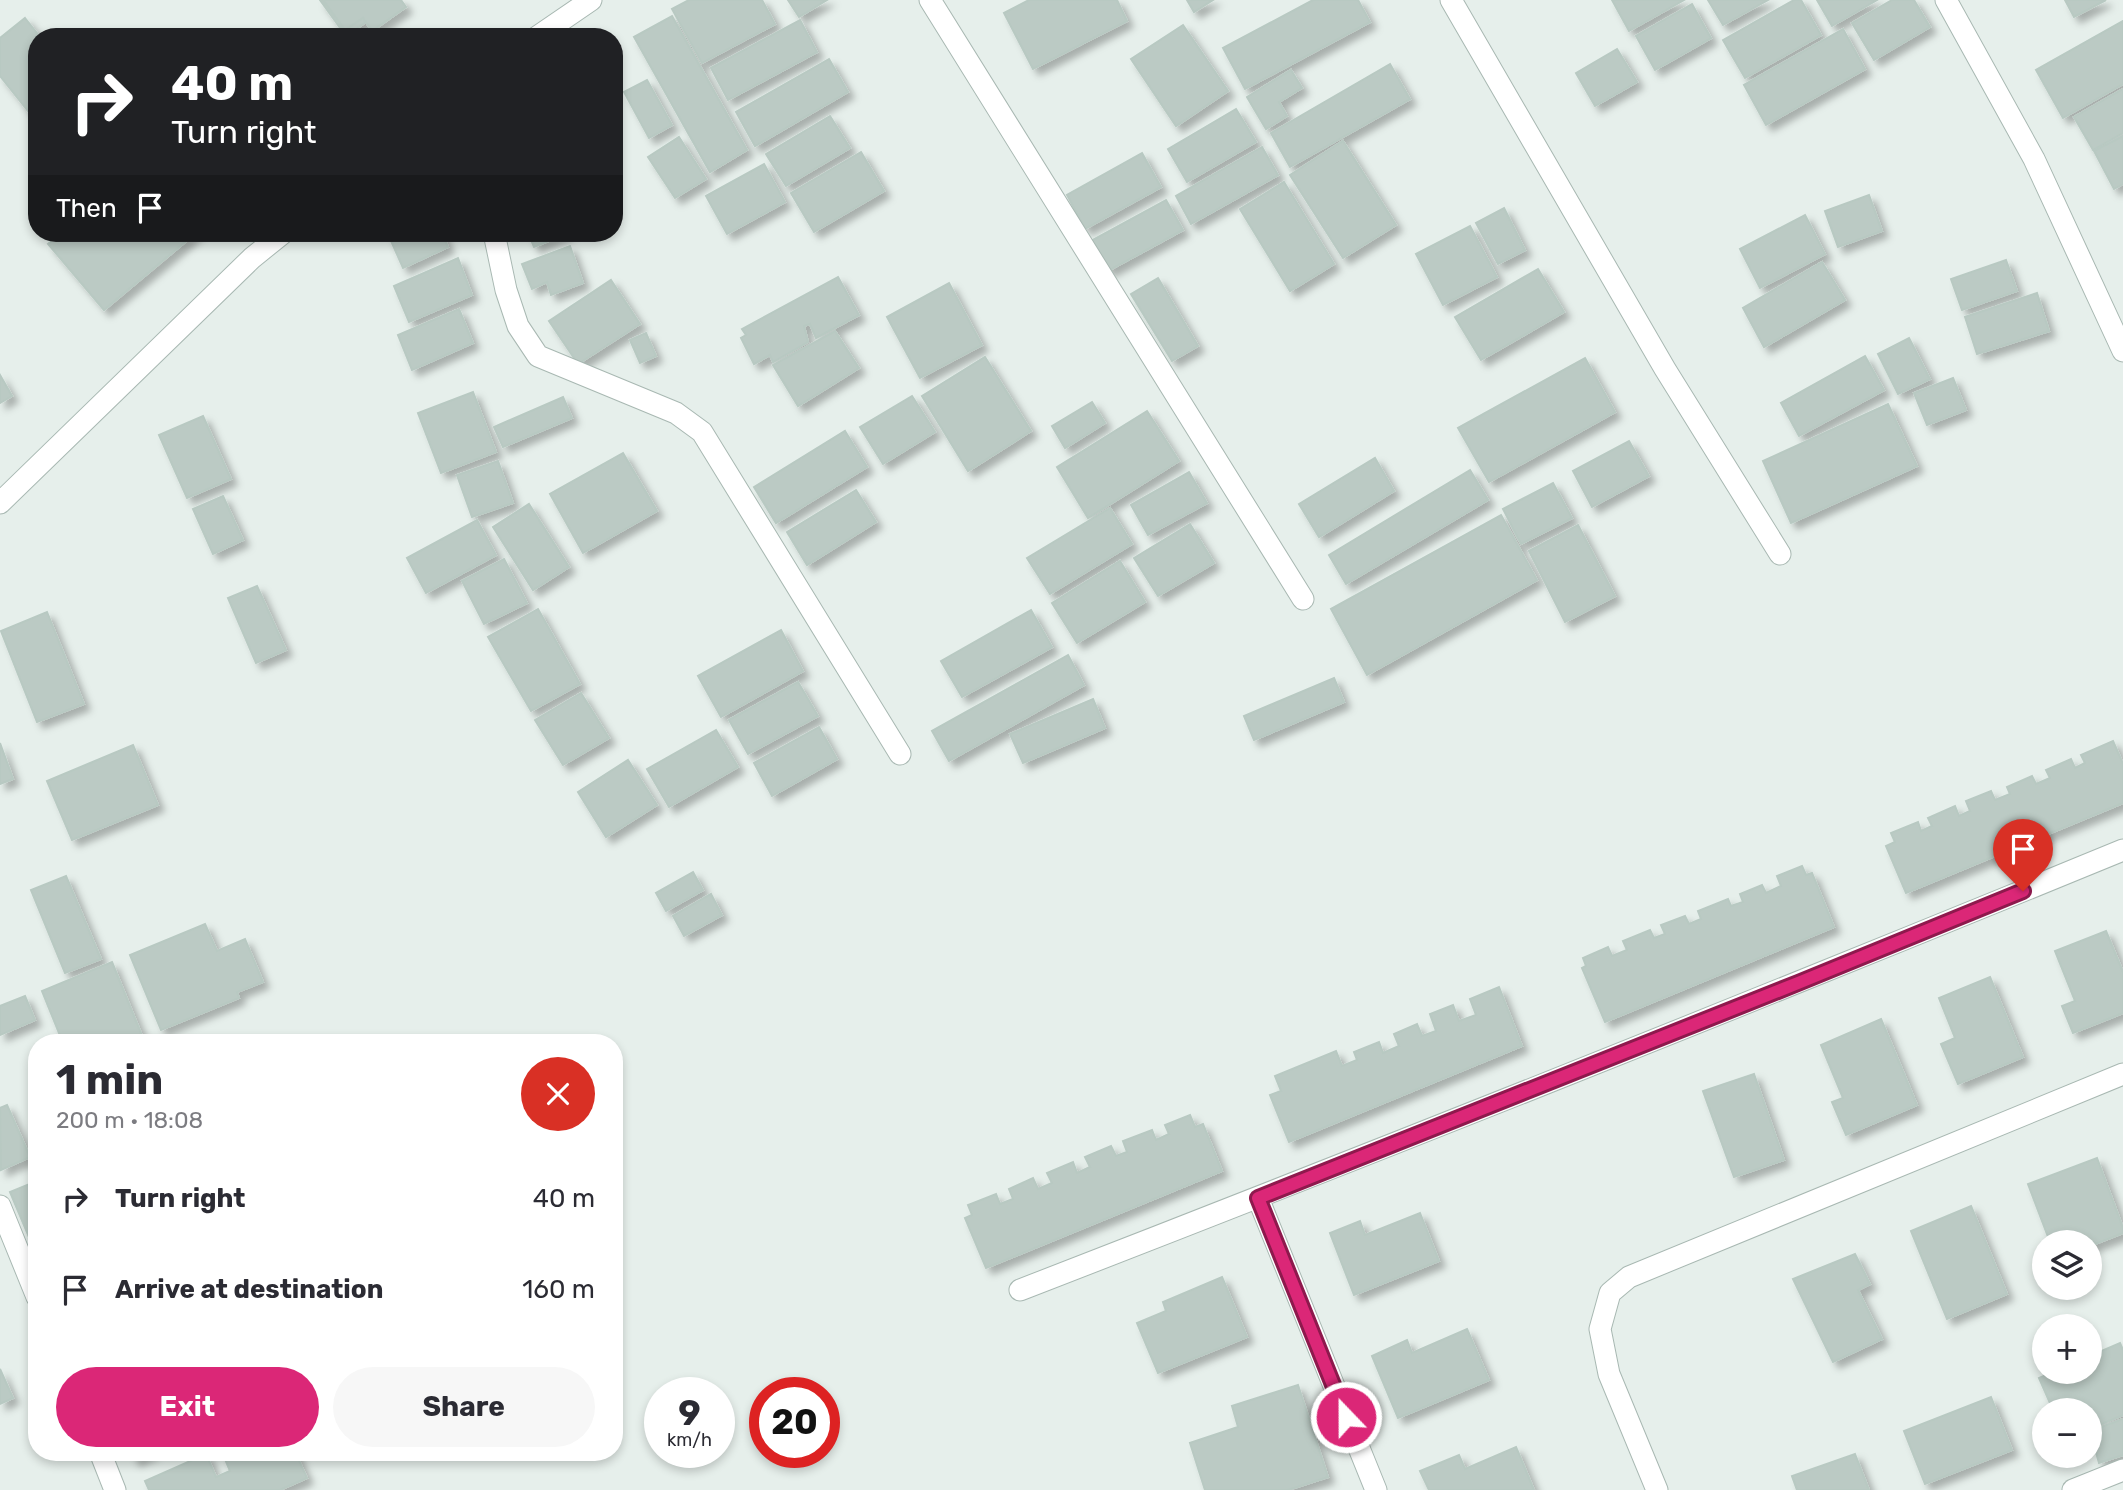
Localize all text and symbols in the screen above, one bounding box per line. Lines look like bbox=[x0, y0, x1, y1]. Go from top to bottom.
text: 40 m bbox=[171, 54, 293, 112]
icon: right bbox=[56, 56, 147, 147]
text: Turn right bbox=[171, 113, 316, 151]
icon: arrive bbox=[131, 189, 169, 227]
text: Then bbox=[56, 193, 117, 224]
pin bbox=[1993, 819, 2053, 891]
icon: arrive bbox=[2004, 830, 2042, 868]
text: 1 min bbox=[56, 1055, 163, 1105]
button: close bbox=[521, 1057, 595, 1131]
text: 200 m · 18:08 bbox=[56, 1106, 203, 1134]
icon: right bbox=[56, 1180, 94, 1218]
text: Turn right bbox=[115, 1183, 245, 1214]
text: 40 m bbox=[533, 1183, 595, 1214]
map controls bbox=[2032, 1230, 2102, 1468]
button: layers bbox=[2032, 1230, 2102, 1300]
icon: arrive bbox=[56, 1271, 94, 1309]
text: Arrive at destination bbox=[115, 1274, 383, 1305]
text: 160 m bbox=[522, 1274, 595, 1305]
button: + bbox=[2032, 1314, 2102, 1384]
button: Exit bbox=[56, 1367, 319, 1447]
button: Share bbox=[333, 1367, 595, 1447]
speed limit sign: 20 bbox=[749, 1377, 840, 1468]
position arrow bbox=[1309, 1380, 1383, 1454]
text: 9 bbox=[678, 1392, 701, 1434]
button: − bbox=[2032, 1398, 2102, 1468]
text: km/h bbox=[667, 1429, 712, 1451]

